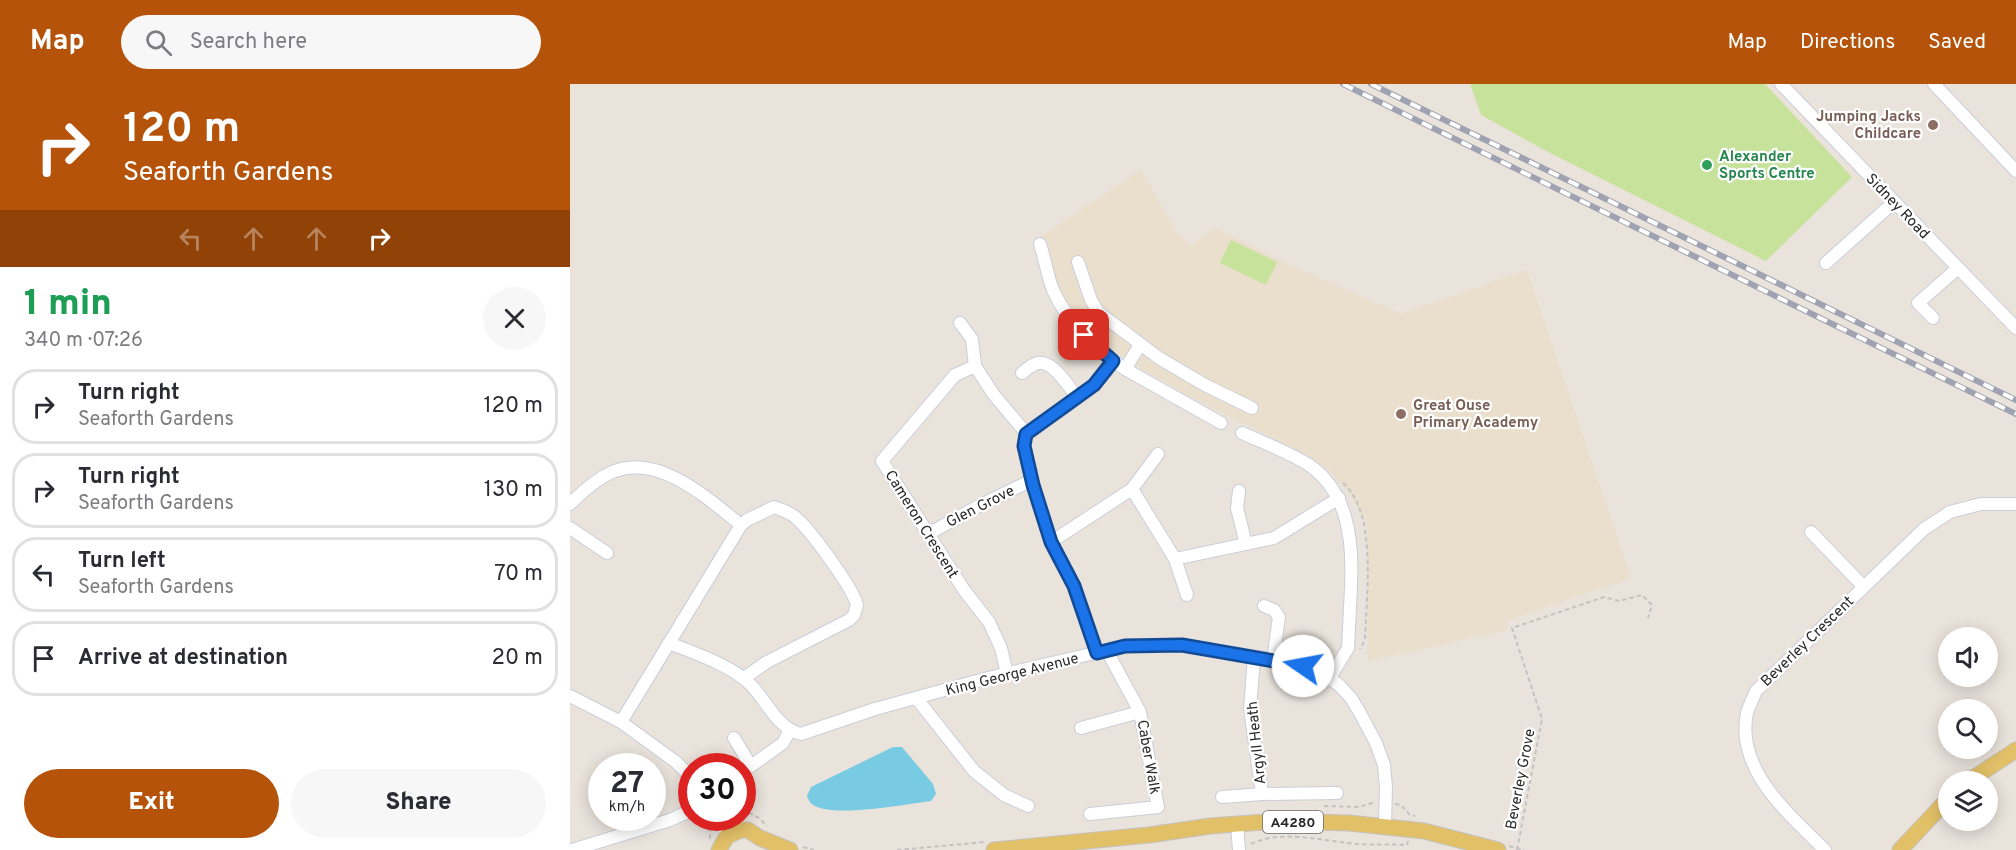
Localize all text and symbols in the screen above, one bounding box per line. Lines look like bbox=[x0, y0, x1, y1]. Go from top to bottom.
search box bbox=[121, 15, 541, 69]
text: Map bbox=[30, 24, 85, 60]
icon: search bbox=[142, 26, 175, 59]
text: Search here bbox=[190, 29, 307, 56]
text: Map bbox=[1727, 29, 1767, 56]
text: Directions bbox=[1800, 29, 1895, 56]
text: Saved bbox=[1928, 29, 1986, 56]
text: 120 m bbox=[123, 104, 240, 157]
icon: right bbox=[24, 108, 102, 186]
place label: Jumping Jacks Childcare bbox=[1816, 108, 1921, 144]
marker: Jumping Jacks Childcare bbox=[1926, 118, 1940, 132]
place label: Alexander Sports Centre bbox=[1719, 148, 1815, 184]
text: Seaforth Gardens bbox=[123, 156, 333, 190]
marker: Alexander Sports Centre bbox=[1700, 158, 1714, 172]
street label: Sidney Road bbox=[1861, 170, 1933, 244]
icon: left bbox=[174, 222, 207, 255]
icon: ahead bbox=[237, 222, 270, 255]
icon: ahead bbox=[300, 222, 333, 255]
icon: right bbox=[363, 222, 396, 255]
text: 1 min bbox=[24, 282, 112, 328]
button: close bbox=[483, 287, 546, 350]
pin bbox=[1058, 309, 1109, 360]
icon: arrive bbox=[1067, 318, 1100, 351]
text: 340 m · 07:26 bbox=[24, 328, 143, 354]
text: Turn right bbox=[78, 380, 180, 407]
icon: right bbox=[27, 390, 60, 423]
text: 120 m bbox=[483, 393, 543, 420]
place label: Great Ouse Primary Academy bbox=[1413, 397, 1539, 433]
text: Seaforth Gardens bbox=[78, 407, 234, 433]
marker: Great Ouse Primary Academy bbox=[1394, 407, 1408, 421]
text: Turn right bbox=[78, 464, 180, 491]
street label: Cameron Crescent bbox=[880, 467, 962, 583]
icon: right bbox=[27, 474, 60, 507]
text: 130 m bbox=[484, 477, 543, 504]
street label: Glen Grove bbox=[943, 482, 1018, 533]
text: Seaforth Gardens bbox=[78, 491, 234, 517]
text: Turn left bbox=[78, 548, 166, 575]
icon: left bbox=[27, 558, 60, 591]
text: 70 m bbox=[494, 561, 543, 588]
text: Seaforth Gardens bbox=[78, 575, 234, 601]
street label: Beverley Crescent bbox=[1757, 593, 1859, 691]
map controls bbox=[1938, 627, 1998, 831]
button: sound bbox=[1938, 627, 1998, 687]
position arrow bbox=[1271, 634, 1335, 698]
icon: arrive bbox=[27, 642, 60, 675]
text: Arrive at destination bbox=[78, 645, 288, 672]
text: 20 m bbox=[492, 645, 543, 672]
street label: King George Avenue bbox=[944, 650, 1081, 701]
button: search bbox=[1938, 699, 1998, 759]
street label: Argyll Heath bbox=[1244, 700, 1271, 785]
street label: Caber Walk bbox=[1132, 718, 1163, 796]
street label: Beverley Grove bbox=[1502, 727, 1541, 831]
speed limit sign: 30 bbox=[678, 753, 756, 831]
text: 27 bbox=[610, 766, 644, 803]
button: Exit bbox=[24, 769, 279, 838]
button: Share bbox=[291, 769, 546, 838]
button: layers bbox=[1938, 771, 1998, 831]
text: km/h bbox=[609, 798, 645, 817]
road number: A4280 bbox=[1263, 811, 1323, 833]

